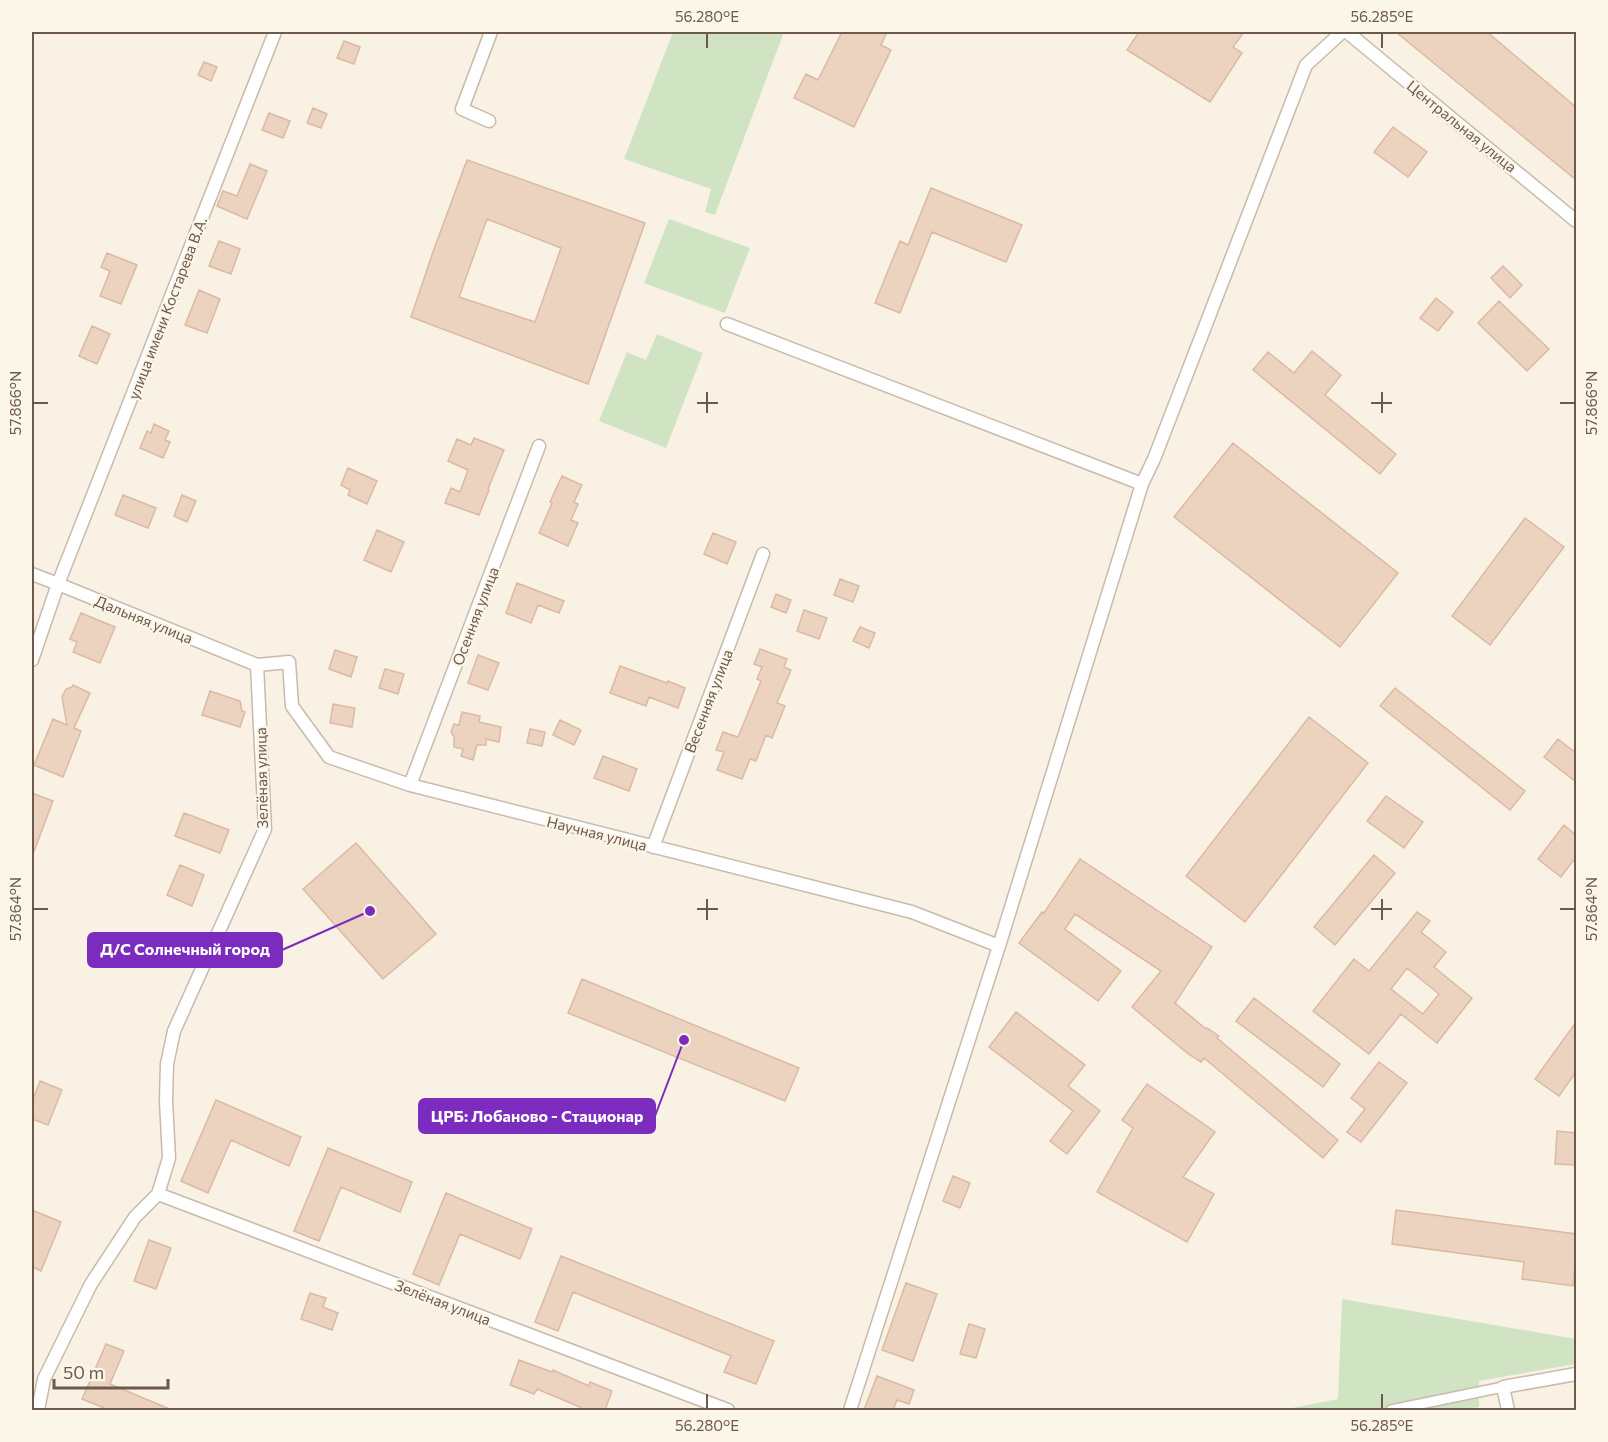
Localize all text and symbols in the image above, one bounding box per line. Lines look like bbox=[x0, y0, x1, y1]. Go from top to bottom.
text: 56.280°E bbox=[675, 7, 739, 25]
text: 56.285°E bbox=[1351, 7, 1414, 25]
street label: Центральная улица bbox=[1403, 76, 1521, 176]
street label: улица имени Костарева В.А. bbox=[124, 214, 210, 402]
text: 57.866°N bbox=[6, 371, 24, 435]
text: 57.866°N bbox=[1582, 371, 1600, 435]
street label: Осенняя улица bbox=[448, 564, 502, 668]
street label: Дальняя улица bbox=[92, 591, 196, 647]
street label: Весенняя улица bbox=[680, 647, 736, 755]
street label: Зелёная улица bbox=[251, 727, 271, 829]
street label: Научная улица bbox=[545, 812, 649, 854]
text: 57.864°N bbox=[6, 877, 24, 941]
text: 57.864°N bbox=[1582, 877, 1600, 941]
callout: Д/С Солнечный город bbox=[88, 933, 282, 967]
text: Д/С Солнечный город bbox=[100, 939, 270, 958]
callout: ЦРБ: Лобаново - Стационар bbox=[419, 1099, 655, 1133]
text: ЦРБ: Лобаново - Стационар bbox=[431, 1106, 643, 1125]
street label: Зелёная улица bbox=[393, 1275, 493, 1329]
scale bar bbox=[54, 1352, 168, 1390]
text: 50 m bbox=[63, 1361, 104, 1383]
text: 56.280°E bbox=[675, 1416, 739, 1434]
text: 56.285°E bbox=[1351, 1416, 1414, 1434]

